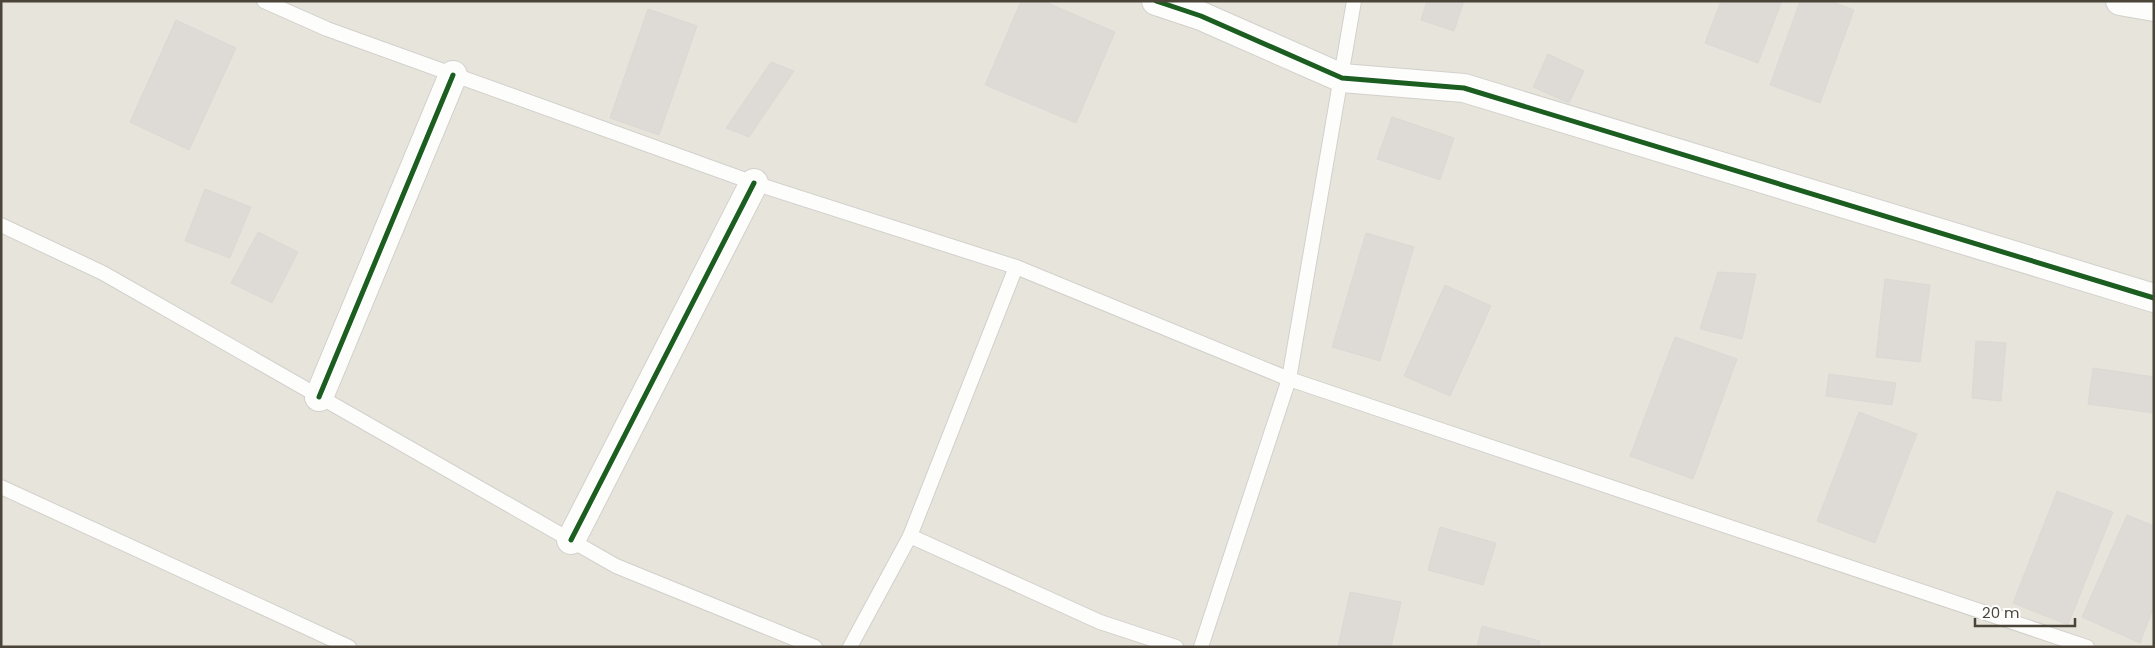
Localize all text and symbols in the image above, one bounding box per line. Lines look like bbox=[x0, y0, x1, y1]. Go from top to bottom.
scale bar bbox=[1975, 596, 2075, 628]
text: 20 m bbox=[1982, 602, 2020, 623]

